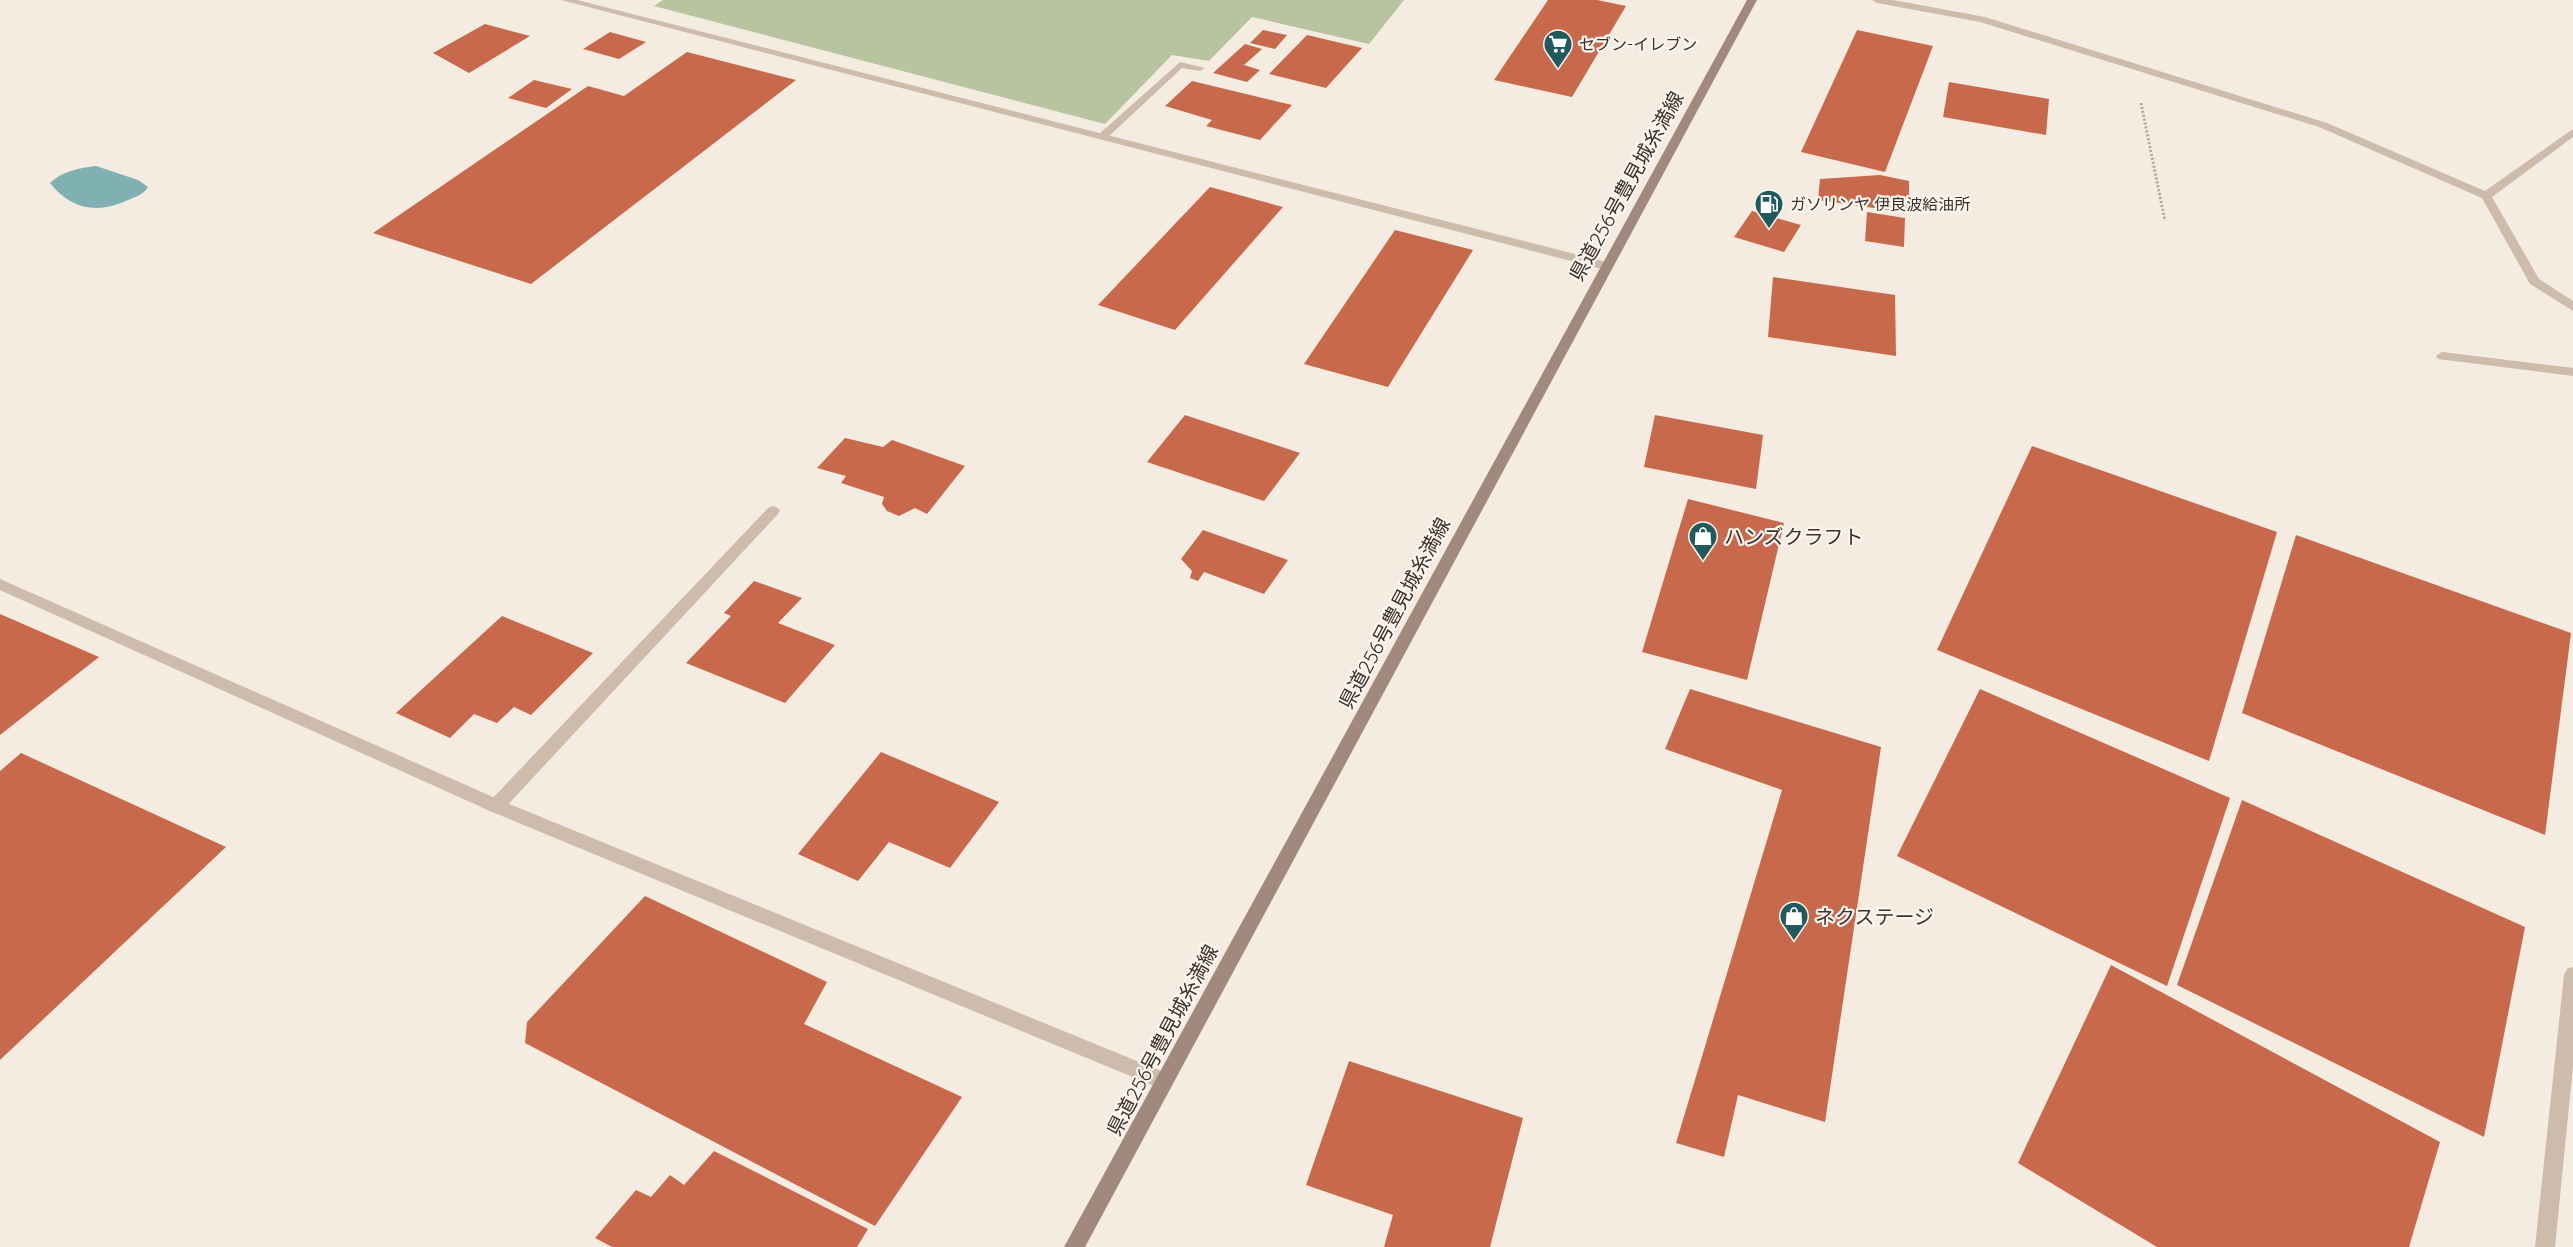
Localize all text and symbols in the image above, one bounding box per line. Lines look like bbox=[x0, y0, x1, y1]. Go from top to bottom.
supermarket icon: セブン-イレブン bbox=[1542, 28, 1574, 70]
place label: セブン-イレブン bbox=[1579, 34, 1697, 54]
street label: 県道256号豊見城糸満線 bbox=[1563, 87, 1689, 285]
fuel station icon: ガソリンヤ 伊良波給油所 bbox=[1753, 188, 1785, 230]
place label: ガソリンヤ 伊良波給油所 bbox=[1790, 194, 1970, 214]
street label: 県道256号豊見城糸満線 bbox=[1333, 513, 1455, 713]
shop icon: ハンズクラフト bbox=[1687, 520, 1719, 562]
place label: ハンズクラフト bbox=[1724, 524, 1864, 549]
shop icon: ネクステージ bbox=[1778, 900, 1810, 942]
place label: ネクステージ bbox=[1815, 904, 1934, 929]
street label: 県道256号豊見城糸満線 bbox=[1101, 940, 1223, 1140]

